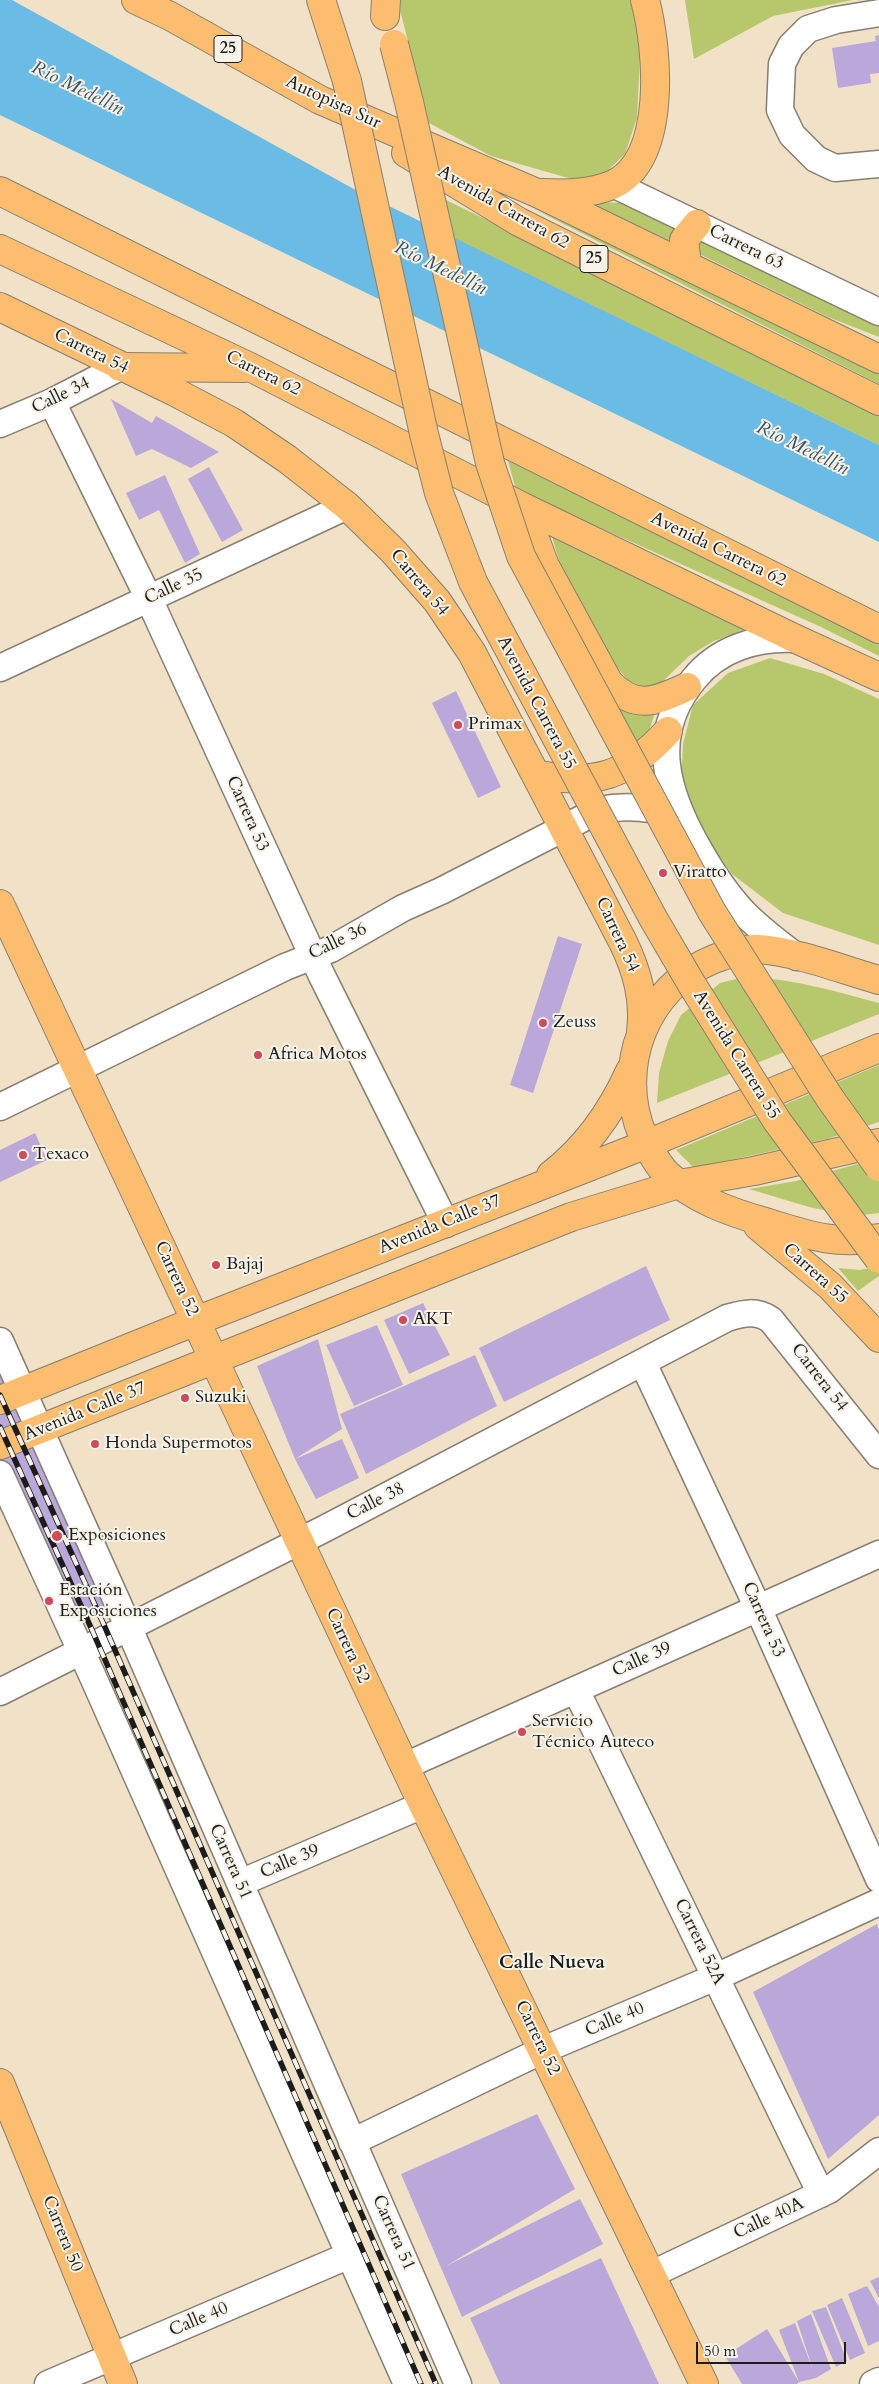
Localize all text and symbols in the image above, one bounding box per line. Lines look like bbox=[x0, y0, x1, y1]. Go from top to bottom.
road number: 25 bbox=[214, 36, 242, 62]
water label: Río Medellín bbox=[27, 57, 127, 121]
street label: Autopista Sur bbox=[282, 72, 384, 134]
street label: Avenida Carrera 62 bbox=[433, 162, 573, 254]
street label: Carrera 63 bbox=[705, 221, 787, 275]
water label: Río Medellín bbox=[390, 237, 490, 301]
road number: 25 bbox=[580, 245, 608, 272]
street label: Carrera 54 bbox=[50, 325, 132, 379]
street label: Carrera 62 bbox=[222, 347, 304, 401]
street label: Calle 34 bbox=[28, 373, 94, 419]
water label: Río Medellín bbox=[752, 417, 852, 481]
street label: Avenida Carrera 62 bbox=[647, 508, 789, 592]
street label: Carrera 54 bbox=[385, 545, 453, 621]
street label: Calle 35 bbox=[141, 564, 207, 610]
street label: Avenida Carrera 55 bbox=[492, 633, 580, 773]
place label: Primax bbox=[468, 714, 522, 736]
marker: Primax bbox=[452, 719, 464, 731]
street label: Carrera 53 bbox=[221, 773, 273, 855]
place label: Viratto bbox=[673, 862, 727, 884]
marker: Viratto bbox=[657, 867, 669, 879]
street label: Carrera 54 bbox=[590, 894, 644, 976]
street label: Calle 36 bbox=[305, 919, 371, 965]
street label: Avenida Carrera 55 bbox=[688, 987, 784, 1123]
place label: Zeuss bbox=[553, 1012, 596, 1034]
marker: Zeuss bbox=[537, 1017, 549, 1029]
place label: Africa Motos bbox=[268, 1044, 367, 1066]
marker: Africa Motos bbox=[252, 1049, 264, 1061]
place label: Texaco bbox=[33, 1144, 89, 1166]
marker: Texaco bbox=[17, 1149, 29, 1161]
street label: Avenida Calle 37 bbox=[376, 1191, 504, 1259]
street label: Carrera 52 bbox=[149, 1238, 203, 1320]
street label: Carrera 55 bbox=[778, 1239, 852, 1309]
place label: Bajaj bbox=[226, 1254, 264, 1276]
marker: Bajaj bbox=[210, 1259, 222, 1271]
place label: AKT bbox=[413, 1309, 452, 1331]
marker: AKT bbox=[397, 1314, 409, 1326]
street label: Carrera 54 bbox=[786, 1340, 852, 1416]
street label: Avenida Calle 37 bbox=[21, 1378, 149, 1446]
place label: Suzuki bbox=[195, 1387, 247, 1409]
marker: Suzuki bbox=[179, 1392, 191, 1404]
place label: Honda Supermotos bbox=[105, 1433, 252, 1455]
marker: Honda Supermotos bbox=[89, 1438, 101, 1450]
street label: Calle 38 bbox=[343, 1478, 409, 1526]
place label: Exposiciones bbox=[68, 1525, 166, 1547]
marker: Exposiciones bbox=[50, 1529, 64, 1543]
street label: Carrera 53 bbox=[737, 1579, 789, 1661]
place label: Estación Exposiciones bbox=[59, 1580, 157, 1622]
marker: Estación Exposiciones bbox=[43, 1595, 55, 1607]
street label: Carrera 52 bbox=[320, 1605, 374, 1687]
street label: Calle 39 bbox=[609, 1637, 675, 1683]
place label: Servicio Técnico Auteco bbox=[532, 1711, 654, 1754]
marker: Servicio Técnico Auteco bbox=[516, 1726, 528, 1738]
street label: Carrera 51 bbox=[204, 1821, 256, 1903]
street label: Calle 39 bbox=[257, 1840, 323, 1884]
street label: Carrera 52A bbox=[669, 1895, 729, 1989]
district label: Calle Nueva bbox=[499, 1953, 605, 1975]
street label: Carrera 52 bbox=[510, 1997, 564, 2079]
street label: Calle 40 bbox=[582, 1998, 648, 2042]
street label: Carrera 51 bbox=[367, 2192, 419, 2274]
street label: Carrera 50 bbox=[37, 2193, 87, 2275]
street label: Calle 40A bbox=[730, 2193, 808, 2245]
street label: Calle 40 bbox=[166, 2298, 232, 2342]
scale bar bbox=[699, 2332, 849, 2364]
text: 50 m bbox=[704, 2341, 736, 2361]

